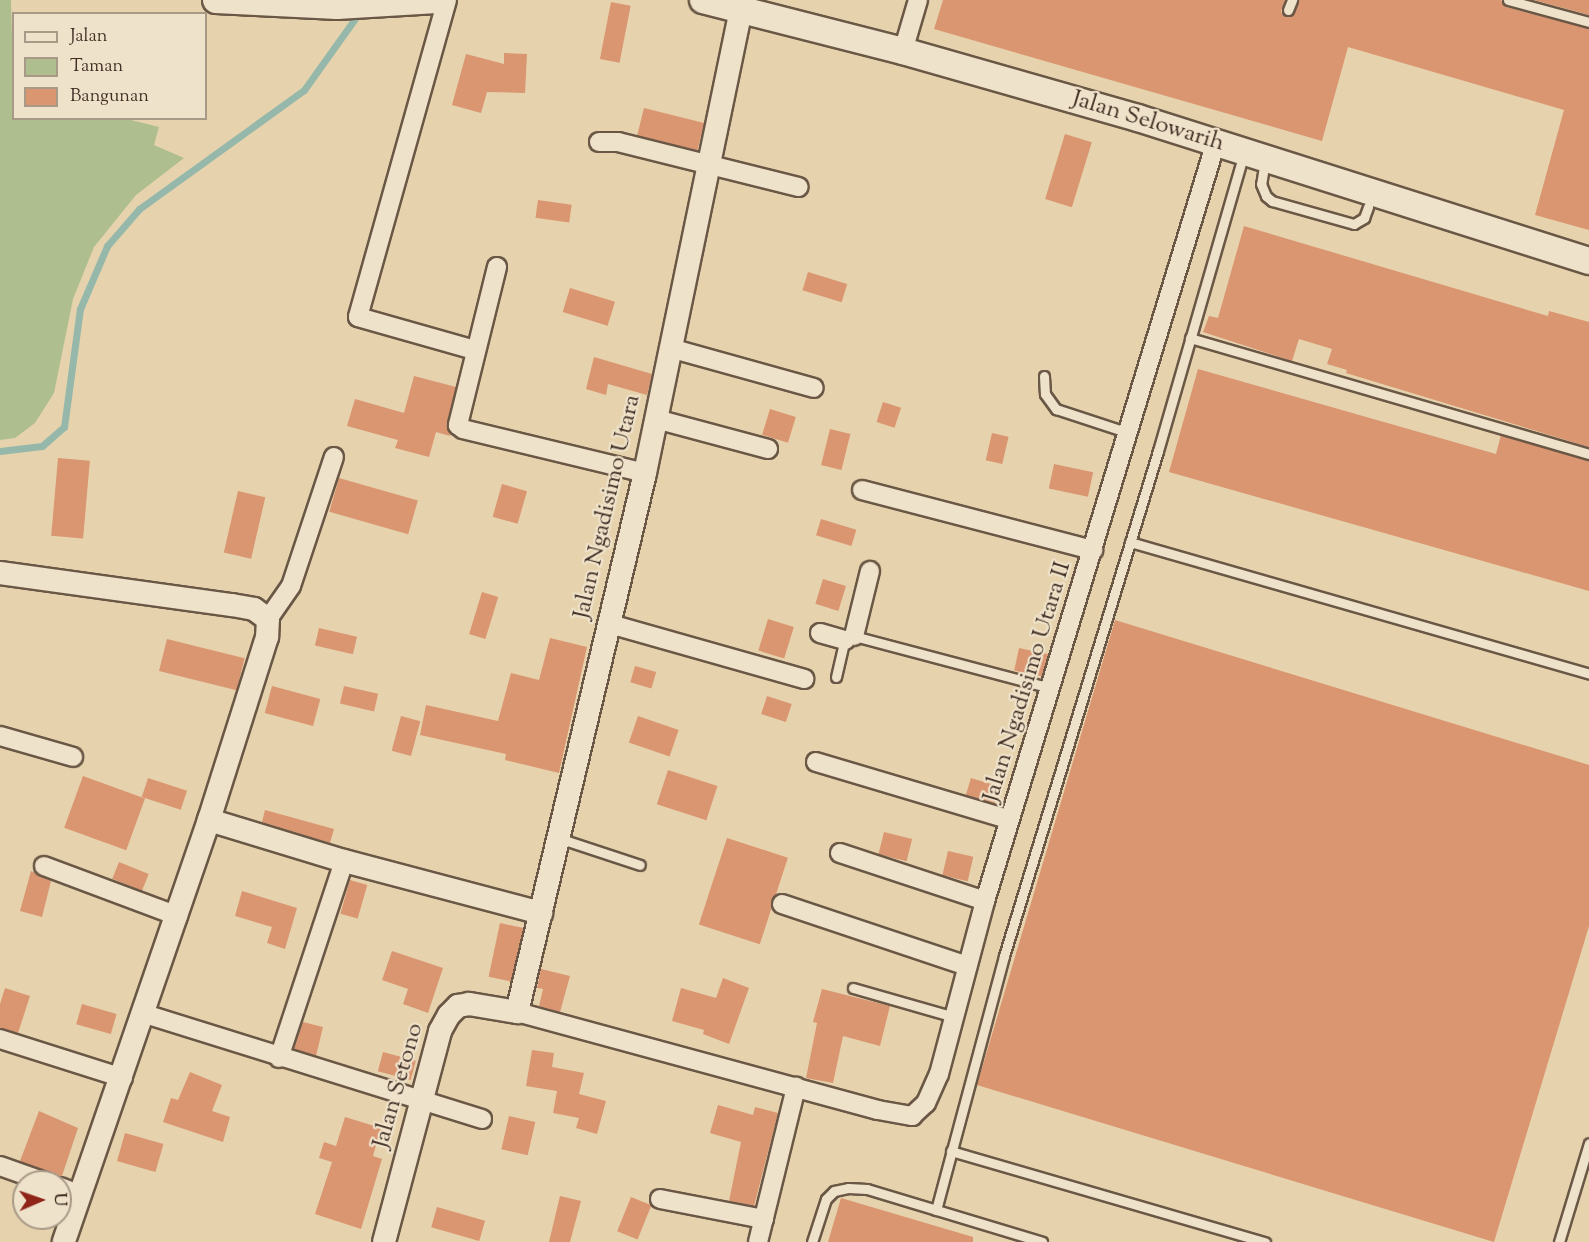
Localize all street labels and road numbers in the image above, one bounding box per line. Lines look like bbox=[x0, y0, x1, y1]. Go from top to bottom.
street label: Jalan Selowarih bbox=[1068, 85, 1228, 159]
street label: Jalan Ngadisimo Utara bbox=[568, 392, 648, 622]
street label: Jalan Ngadisimo Utara II bbox=[978, 558, 1078, 806]
street label: Jalan Setono bbox=[367, 1020, 431, 1152]

